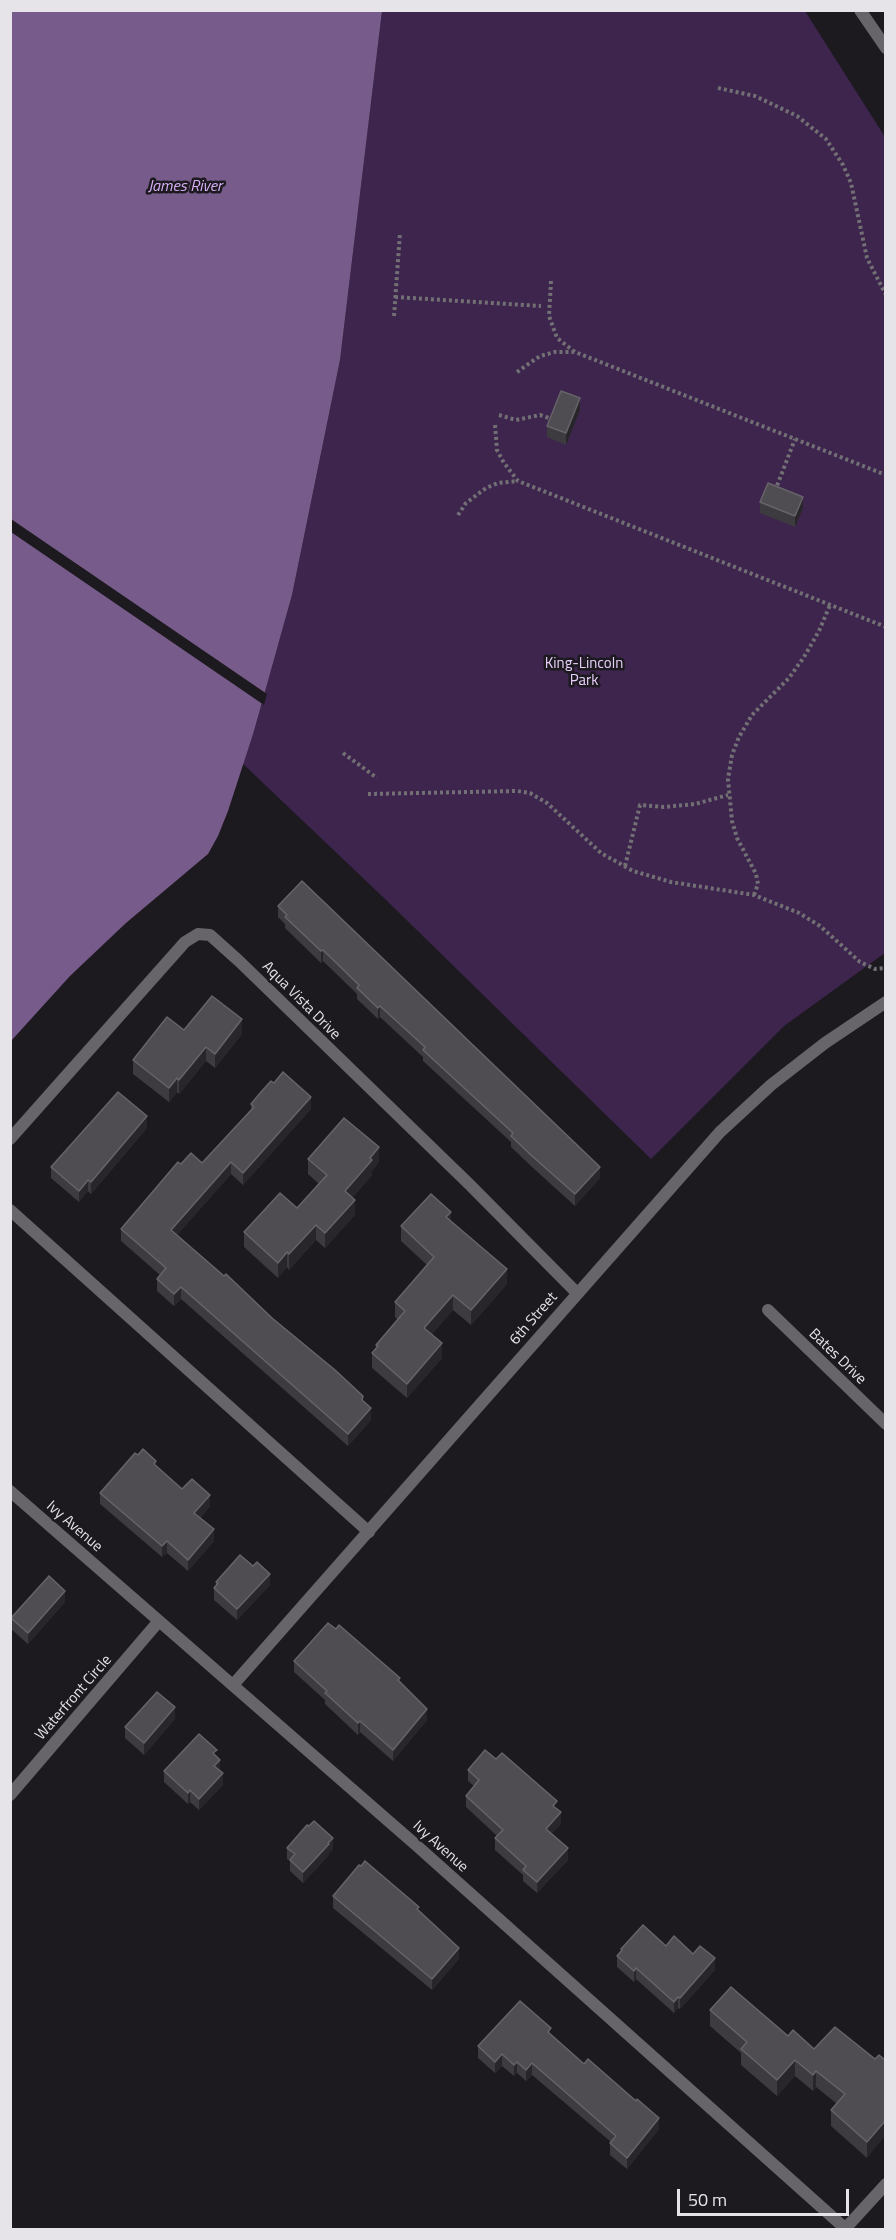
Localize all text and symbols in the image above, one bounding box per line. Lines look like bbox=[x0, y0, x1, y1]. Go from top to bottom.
water label: James River bbox=[148, 177, 222, 197]
park label: King-Lincoln Park bbox=[545, 655, 623, 690]
street label: Aqua Vista Drive bbox=[258, 958, 344, 1044]
street label: 6th Street bbox=[506, 1289, 562, 1349]
street label: Bates Drive bbox=[805, 1325, 869, 1389]
street label: Ivy Avenue bbox=[42, 1498, 106, 1556]
street label: Waterfront Circle bbox=[32, 1652, 116, 1744]
street label: Ivy Avenue bbox=[409, 1817, 471, 1877]
scale bar bbox=[680, 2177, 852, 2215]
text: 50 m bbox=[688, 2186, 727, 2213]

